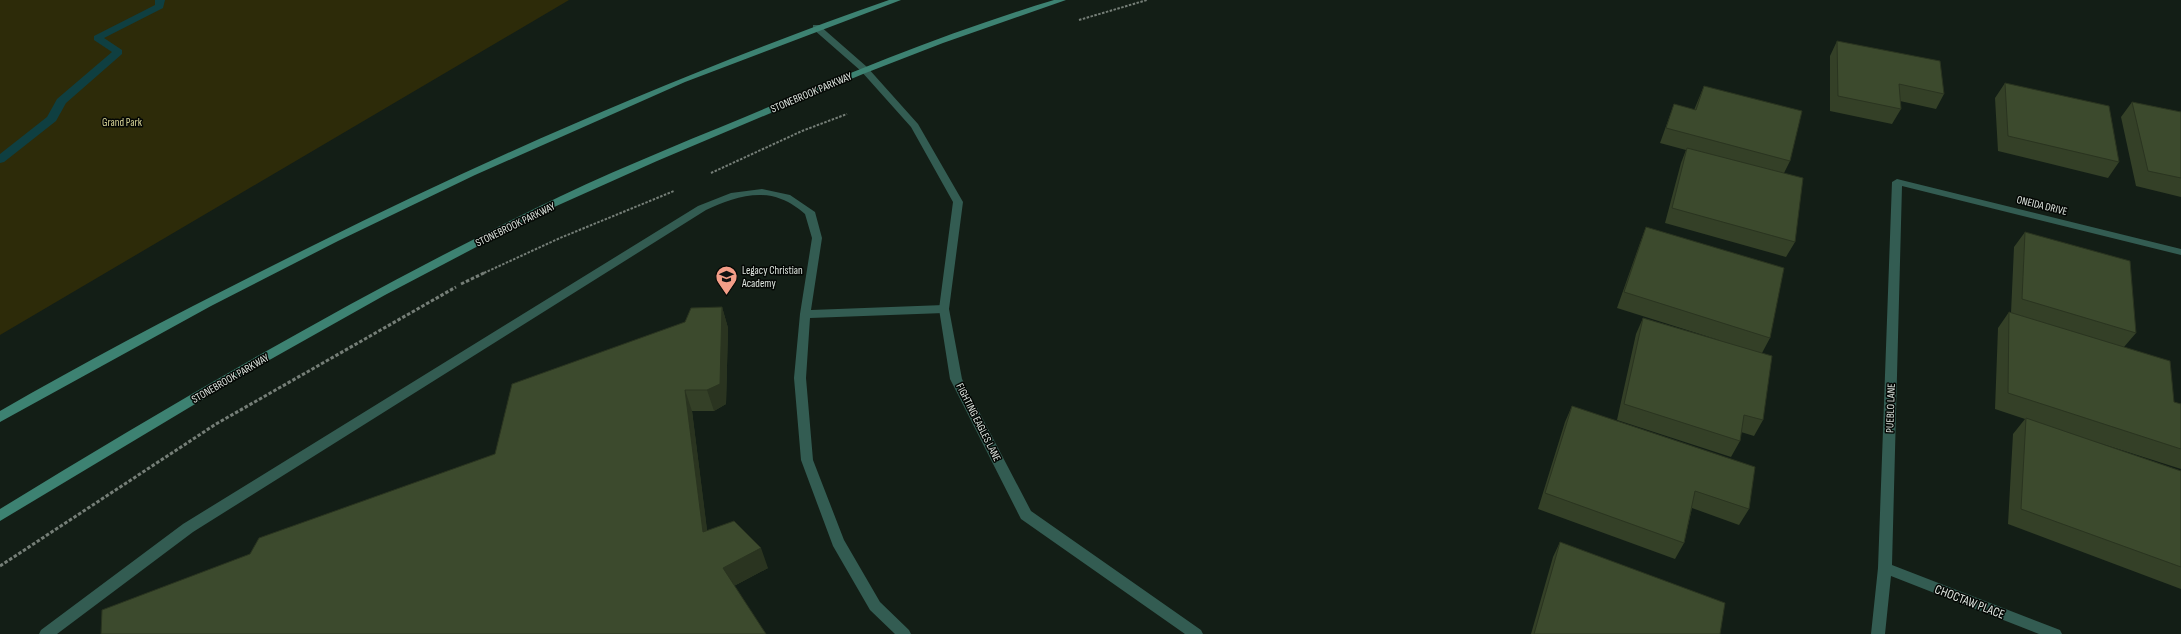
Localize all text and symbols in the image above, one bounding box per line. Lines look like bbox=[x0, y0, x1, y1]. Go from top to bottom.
street label: STONEBROOK PARKWAY bbox=[769, 69, 854, 115]
park label: Grand Park bbox=[102, 116, 143, 129]
street label: ONEIDA DRIVE bbox=[2015, 193, 2069, 218]
street label: STONEBROOK PARKWAY bbox=[473, 199, 558, 249]
school or university icon: Legacy Christian Academy bbox=[713, 263, 739, 296]
place label: Legacy Christian Academy bbox=[741, 264, 803, 290]
street label: STONEBROOK PARKWAY bbox=[189, 351, 272, 406]
street label: FIGHTING EAGLES LANE bbox=[953, 381, 1004, 463]
street label: PUEBLO LANE bbox=[1883, 383, 1898, 433]
street label: CHOCTAW PLACE bbox=[1932, 581, 2007, 623]

